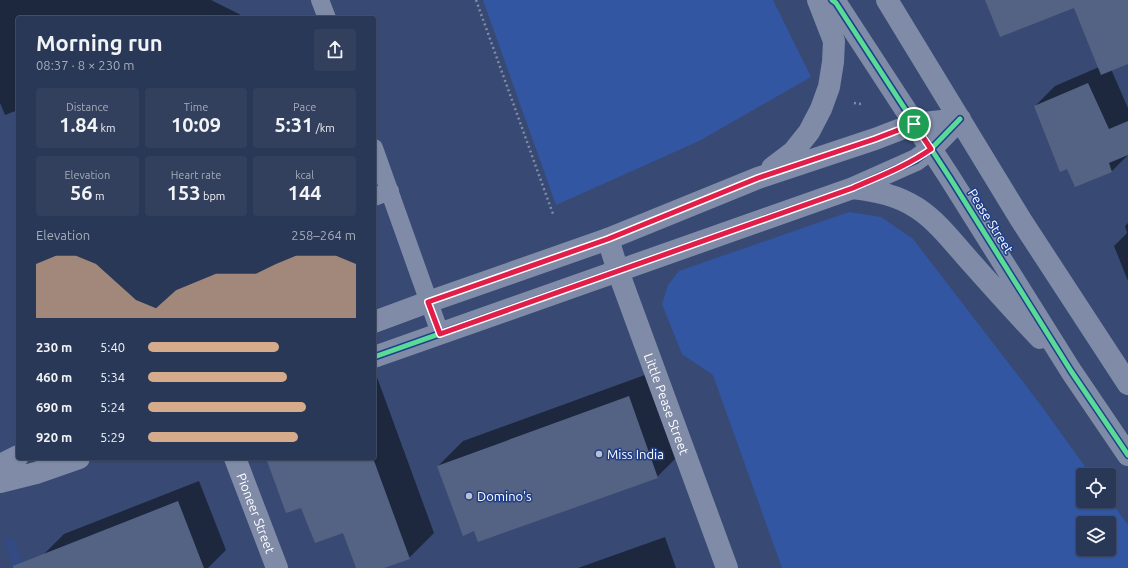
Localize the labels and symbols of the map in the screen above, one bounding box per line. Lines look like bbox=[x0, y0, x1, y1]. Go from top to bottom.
pin bbox=[897, 107, 931, 141]
street label: Pease Street bbox=[966, 186, 1016, 256]
street label: Little Pease Street bbox=[642, 351, 692, 457]
place label: Miss India bbox=[607, 447, 664, 461]
marker: Miss India bbox=[594, 449, 604, 459]
street label: Pioneer Street bbox=[234, 471, 278, 555]
place label: Domino's bbox=[477, 489, 532, 503]
marker: Domino's bbox=[464, 491, 474, 501]

